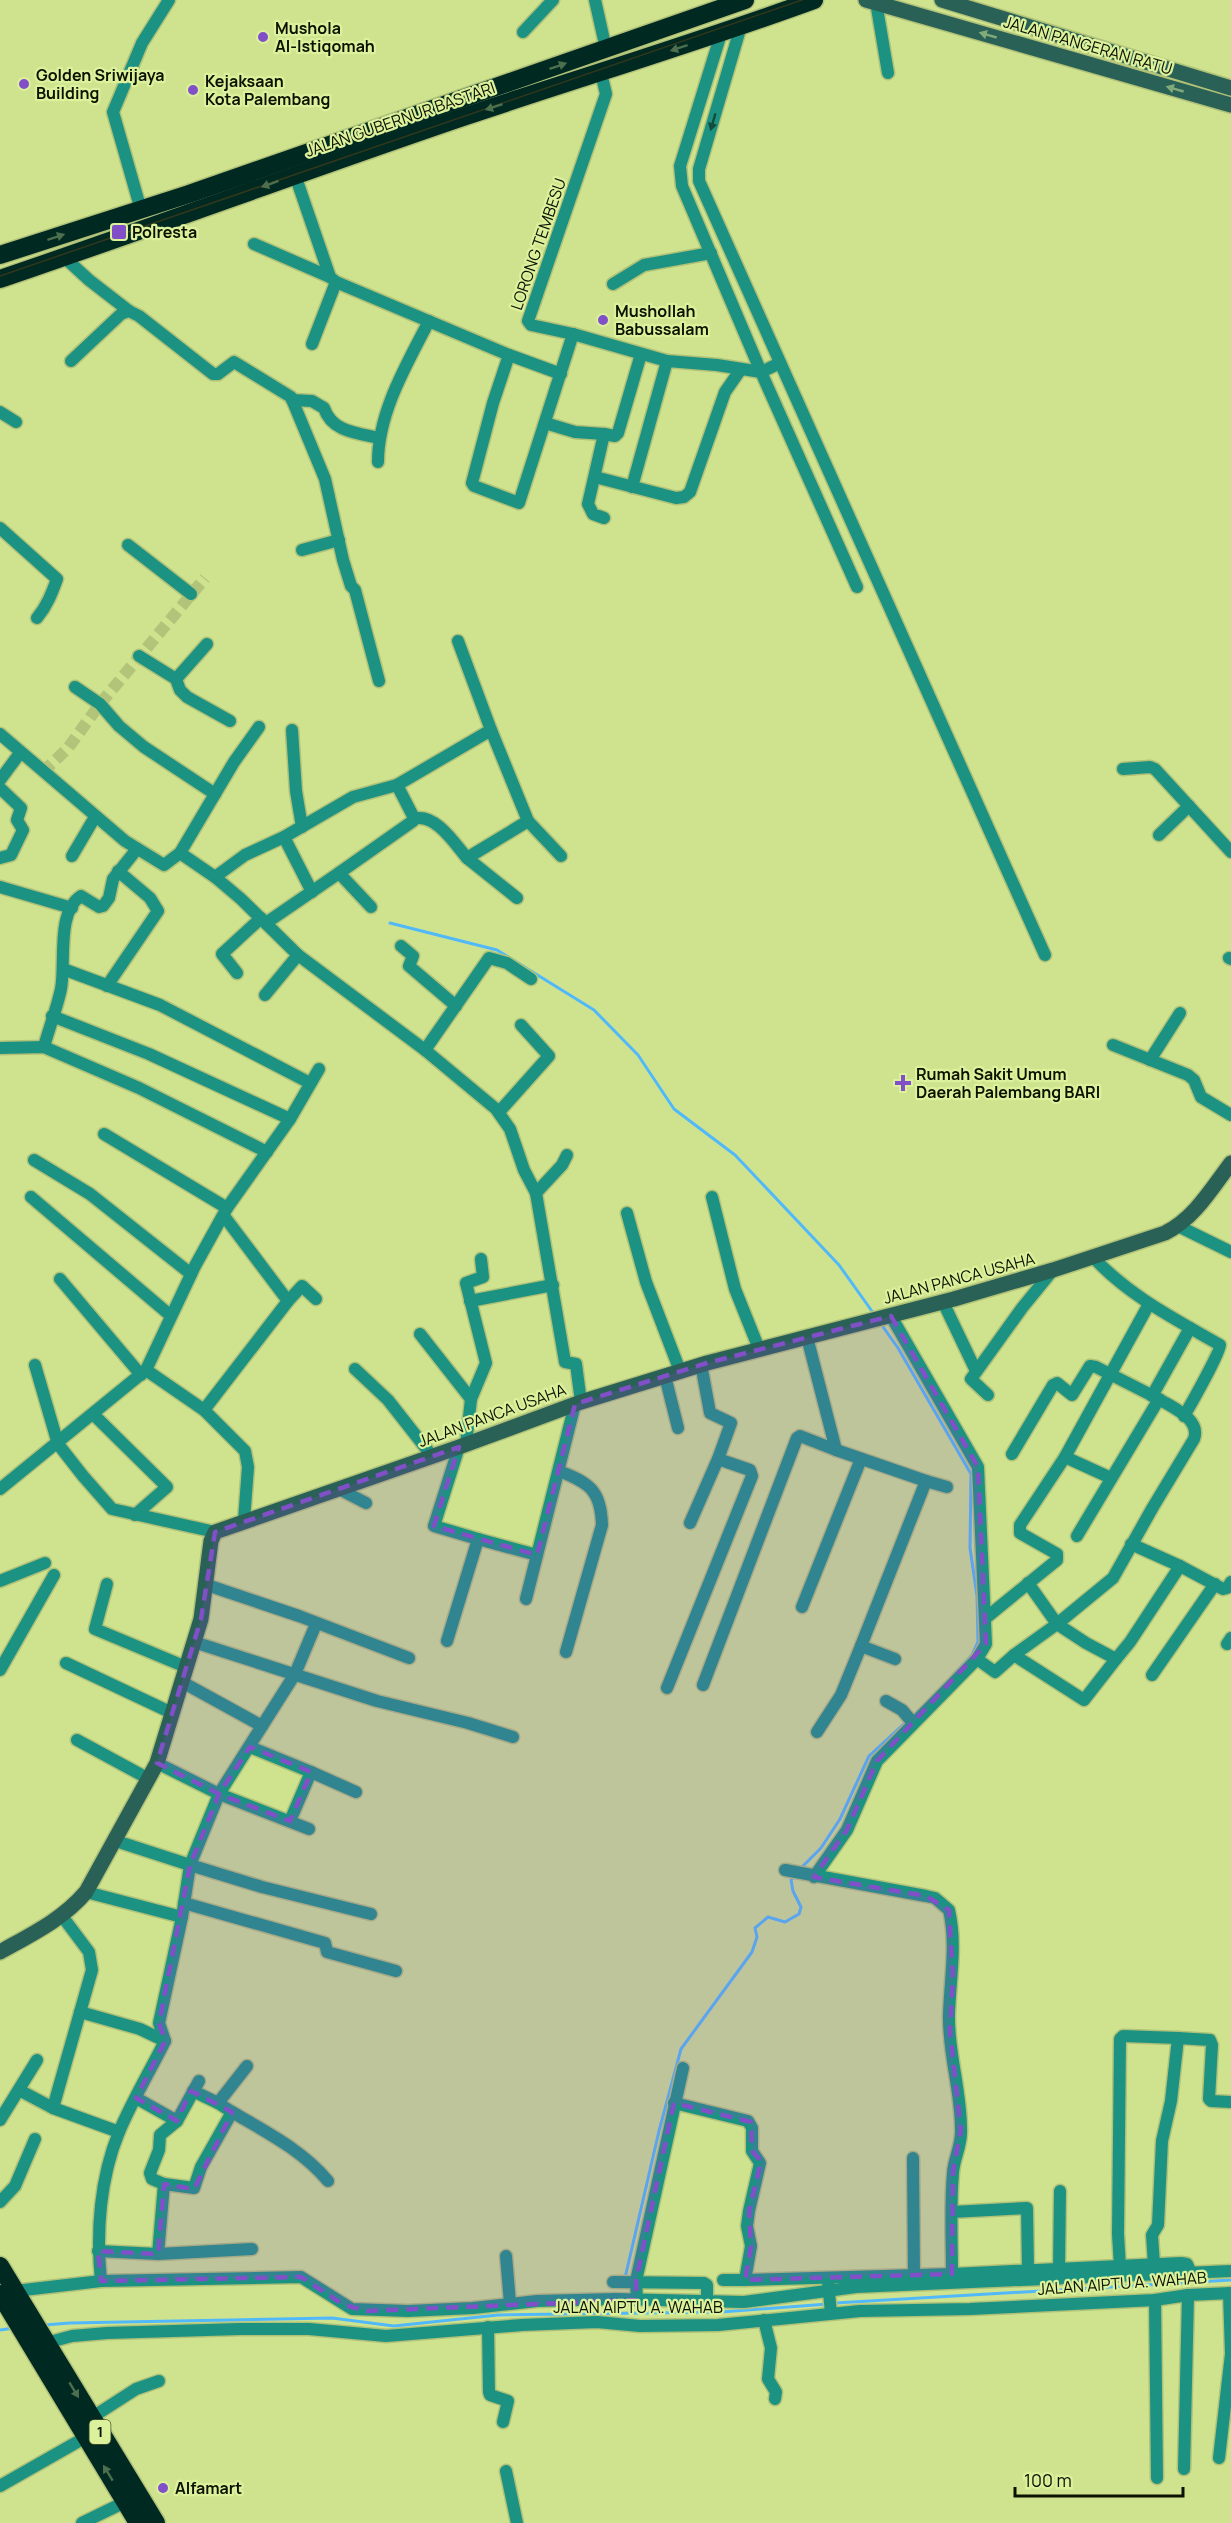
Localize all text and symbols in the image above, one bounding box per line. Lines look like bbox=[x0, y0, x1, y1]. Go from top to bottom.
street label: JALAN PANGERAN RATU bbox=[1001, 10, 1175, 80]
place label: Mushola Al-Istiqomah bbox=[275, 17, 375, 57]
one-way arrow bbox=[978, 29, 997, 39]
marker: Mushola Al-Istiqomah bbox=[256, 30, 270, 44]
one-way arrow bbox=[670, 43, 688, 53]
one-way arrow bbox=[549, 60, 567, 70]
place label: Golden Sriwijaya Building bbox=[36, 64, 164, 104]
place label: Kejaksaan Kota Palembang bbox=[205, 70, 330, 110]
street label: JALAN GUBERNUR BASTARI bbox=[302, 76, 498, 162]
marker: Golden Sriwijaya Building bbox=[17, 77, 31, 91]
marker: Kejaksaan Kota Palembang bbox=[186, 83, 200, 97]
one-way arrow bbox=[1166, 84, 1184, 93]
one-way arrow bbox=[485, 103, 503, 112]
one-way arrow bbox=[708, 113, 717, 131]
street label: LORONG TEMBESU bbox=[505, 175, 571, 313]
one-way arrow bbox=[260, 179, 278, 189]
place label: Polresta bbox=[132, 221, 197, 243]
marker: Polresta bbox=[110, 223, 128, 241]
one-way arrow bbox=[47, 232, 65, 242]
place label: Mushollah Babussalam bbox=[615, 300, 709, 340]
marker: Mushollah Babussalam bbox=[596, 313, 610, 327]
place label: Rumah Sakit Umum Daerah Palembang BARI bbox=[916, 1063, 1100, 1103]
marker: Rumah Sakit Umum Daerah Palembang BARI bbox=[894, 1074, 912, 1092]
street label: JALAN PANCA USAHA bbox=[881, 1247, 1037, 1309]
street label: JALAN PANCA USAHA bbox=[415, 1378, 569, 1452]
street label: JALAN AIPTU A. WAHAB bbox=[1037, 2266, 1207, 2300]
street label: JALAN AIPTU A. WAHAB bbox=[553, 2296, 723, 2318]
one-way arrow bbox=[69, 2382, 80, 2398]
road number: 1 bbox=[90, 2420, 110, 2444]
scale bar bbox=[1015, 2460, 1183, 2498]
one-way arrow bbox=[102, 2465, 113, 2481]
text: 100 m bbox=[1024, 2468, 1072, 2492]
place label: Alfamart bbox=[175, 2477, 242, 2499]
marker: Alfamart bbox=[156, 2481, 170, 2495]

